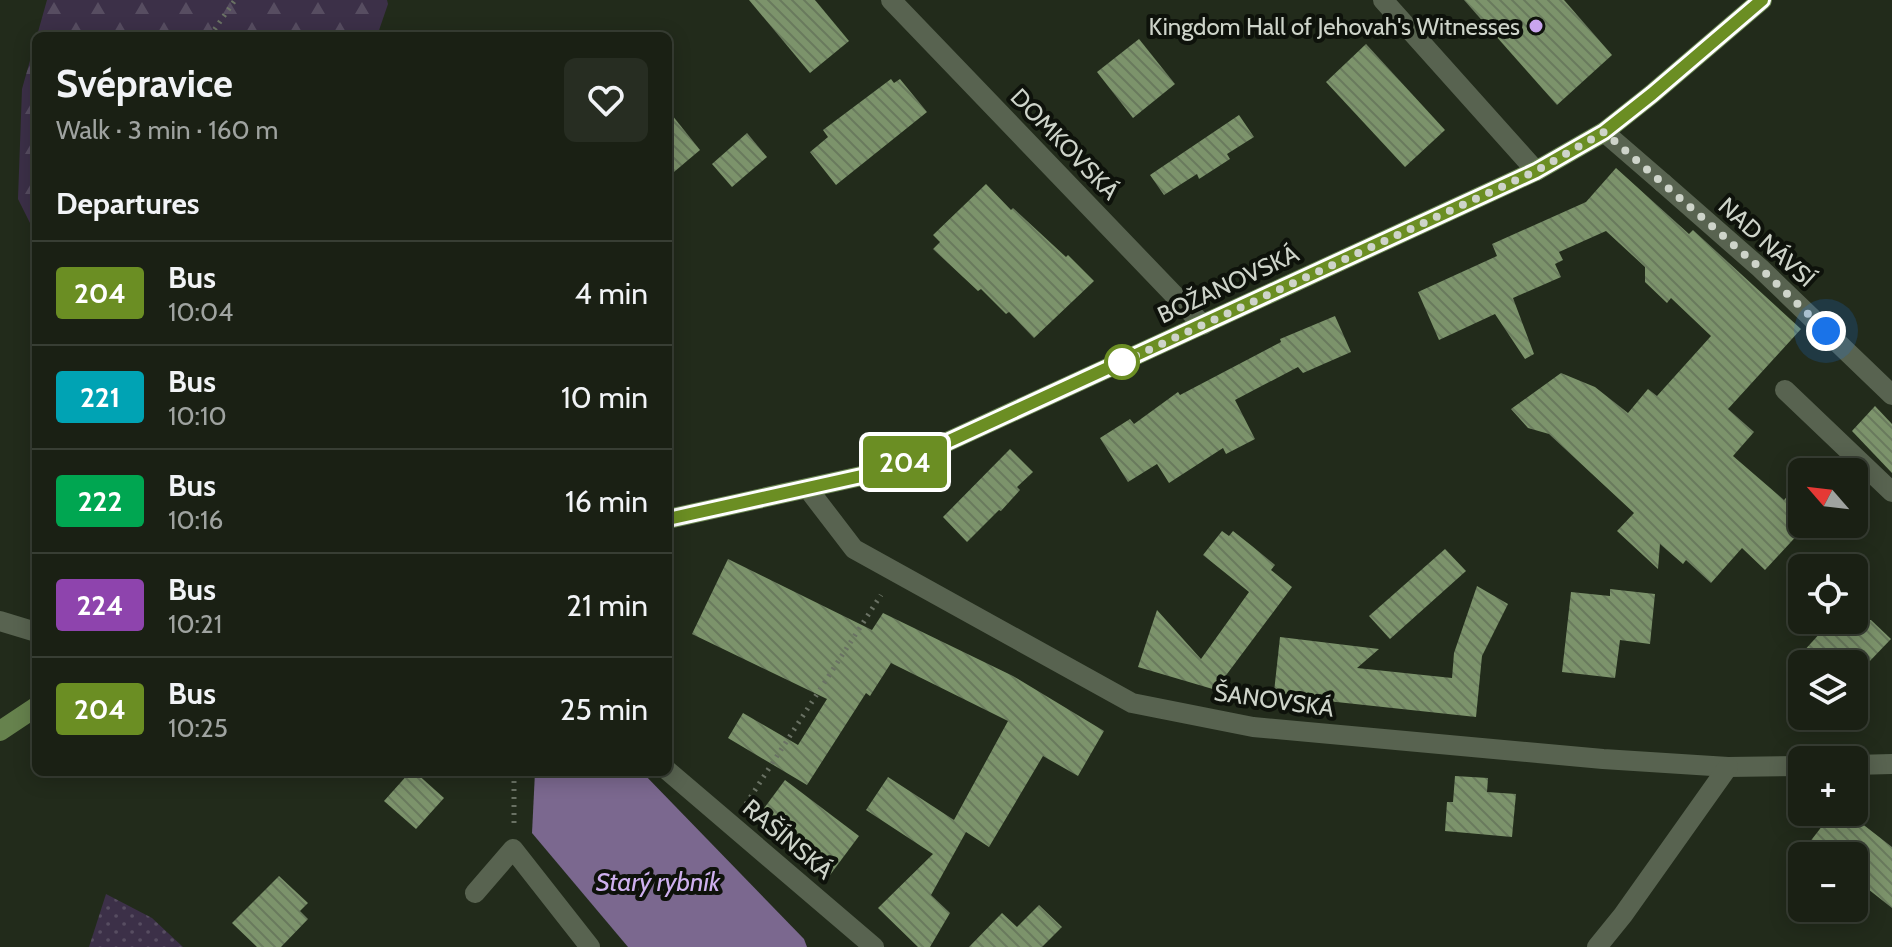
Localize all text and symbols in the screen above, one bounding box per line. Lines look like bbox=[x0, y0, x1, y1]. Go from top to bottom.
place label: Kingdom Hall of Jehovah's Witnesses bbox=[1148, 12, 1520, 41]
marker: Kingdom Hall of Jehovah's Witnesses bbox=[1527, 17, 1545, 35]
button: heart bbox=[564, 58, 648, 142]
text: Svépravice bbox=[56, 60, 233, 107]
street label: DOMKOVSKÁ bbox=[1005, 82, 1125, 206]
text: Walk · 3 min · 160 m bbox=[56, 114, 278, 146]
text: Departures bbox=[56, 185, 200, 222]
street label: NAD NÁVSÍ bbox=[1713, 191, 1821, 293]
street label: BOŽANOVSKÁ bbox=[1153, 239, 1303, 329]
text: Bus bbox=[168, 259, 216, 296]
text: 4 min bbox=[574, 275, 648, 312]
text: 204 bbox=[74, 276, 126, 310]
text: 10:04 bbox=[168, 296, 233, 328]
your location bbox=[1806, 311, 1846, 351]
unlabelled marker bbox=[1105, 345, 1139, 379]
text: Bus bbox=[168, 363, 216, 400]
text: 10 min bbox=[561, 379, 648, 416]
text: 221 bbox=[80, 380, 120, 414]
text: 10:10 bbox=[168, 400, 227, 432]
line badge: 204 bbox=[859, 436, 951, 488]
text: 204 bbox=[879, 445, 931, 479]
north arrow bbox=[1788, 458, 1868, 538]
map controls bbox=[1788, 458, 1868, 922]
text: Bus bbox=[168, 467, 216, 504]
text: 16 min bbox=[565, 483, 648, 520]
text: 222 bbox=[78, 484, 122, 518]
text: 10:16 bbox=[168, 504, 223, 536]
button: locate bbox=[1788, 554, 1868, 634]
text: Bus bbox=[168, 571, 216, 608]
text: 21 min bbox=[566, 587, 648, 624]
text: 224 bbox=[76, 588, 124, 622]
text: 10:21 bbox=[168, 608, 222, 640]
button: layers bbox=[1788, 650, 1868, 730]
text: Bus bbox=[168, 675, 216, 712]
street label: ŠANOVSKÁ bbox=[1212, 677, 1336, 723]
text: 25 min bbox=[560, 691, 648, 728]
text: 204 bbox=[74, 692, 126, 726]
text: 10:25 bbox=[168, 712, 228, 744]
button: + bbox=[1788, 746, 1868, 826]
street label: RAŠÍNSKÁ bbox=[737, 793, 839, 885]
button: − bbox=[1788, 842, 1868, 922]
water label: Starý rybník bbox=[596, 866, 721, 898]

